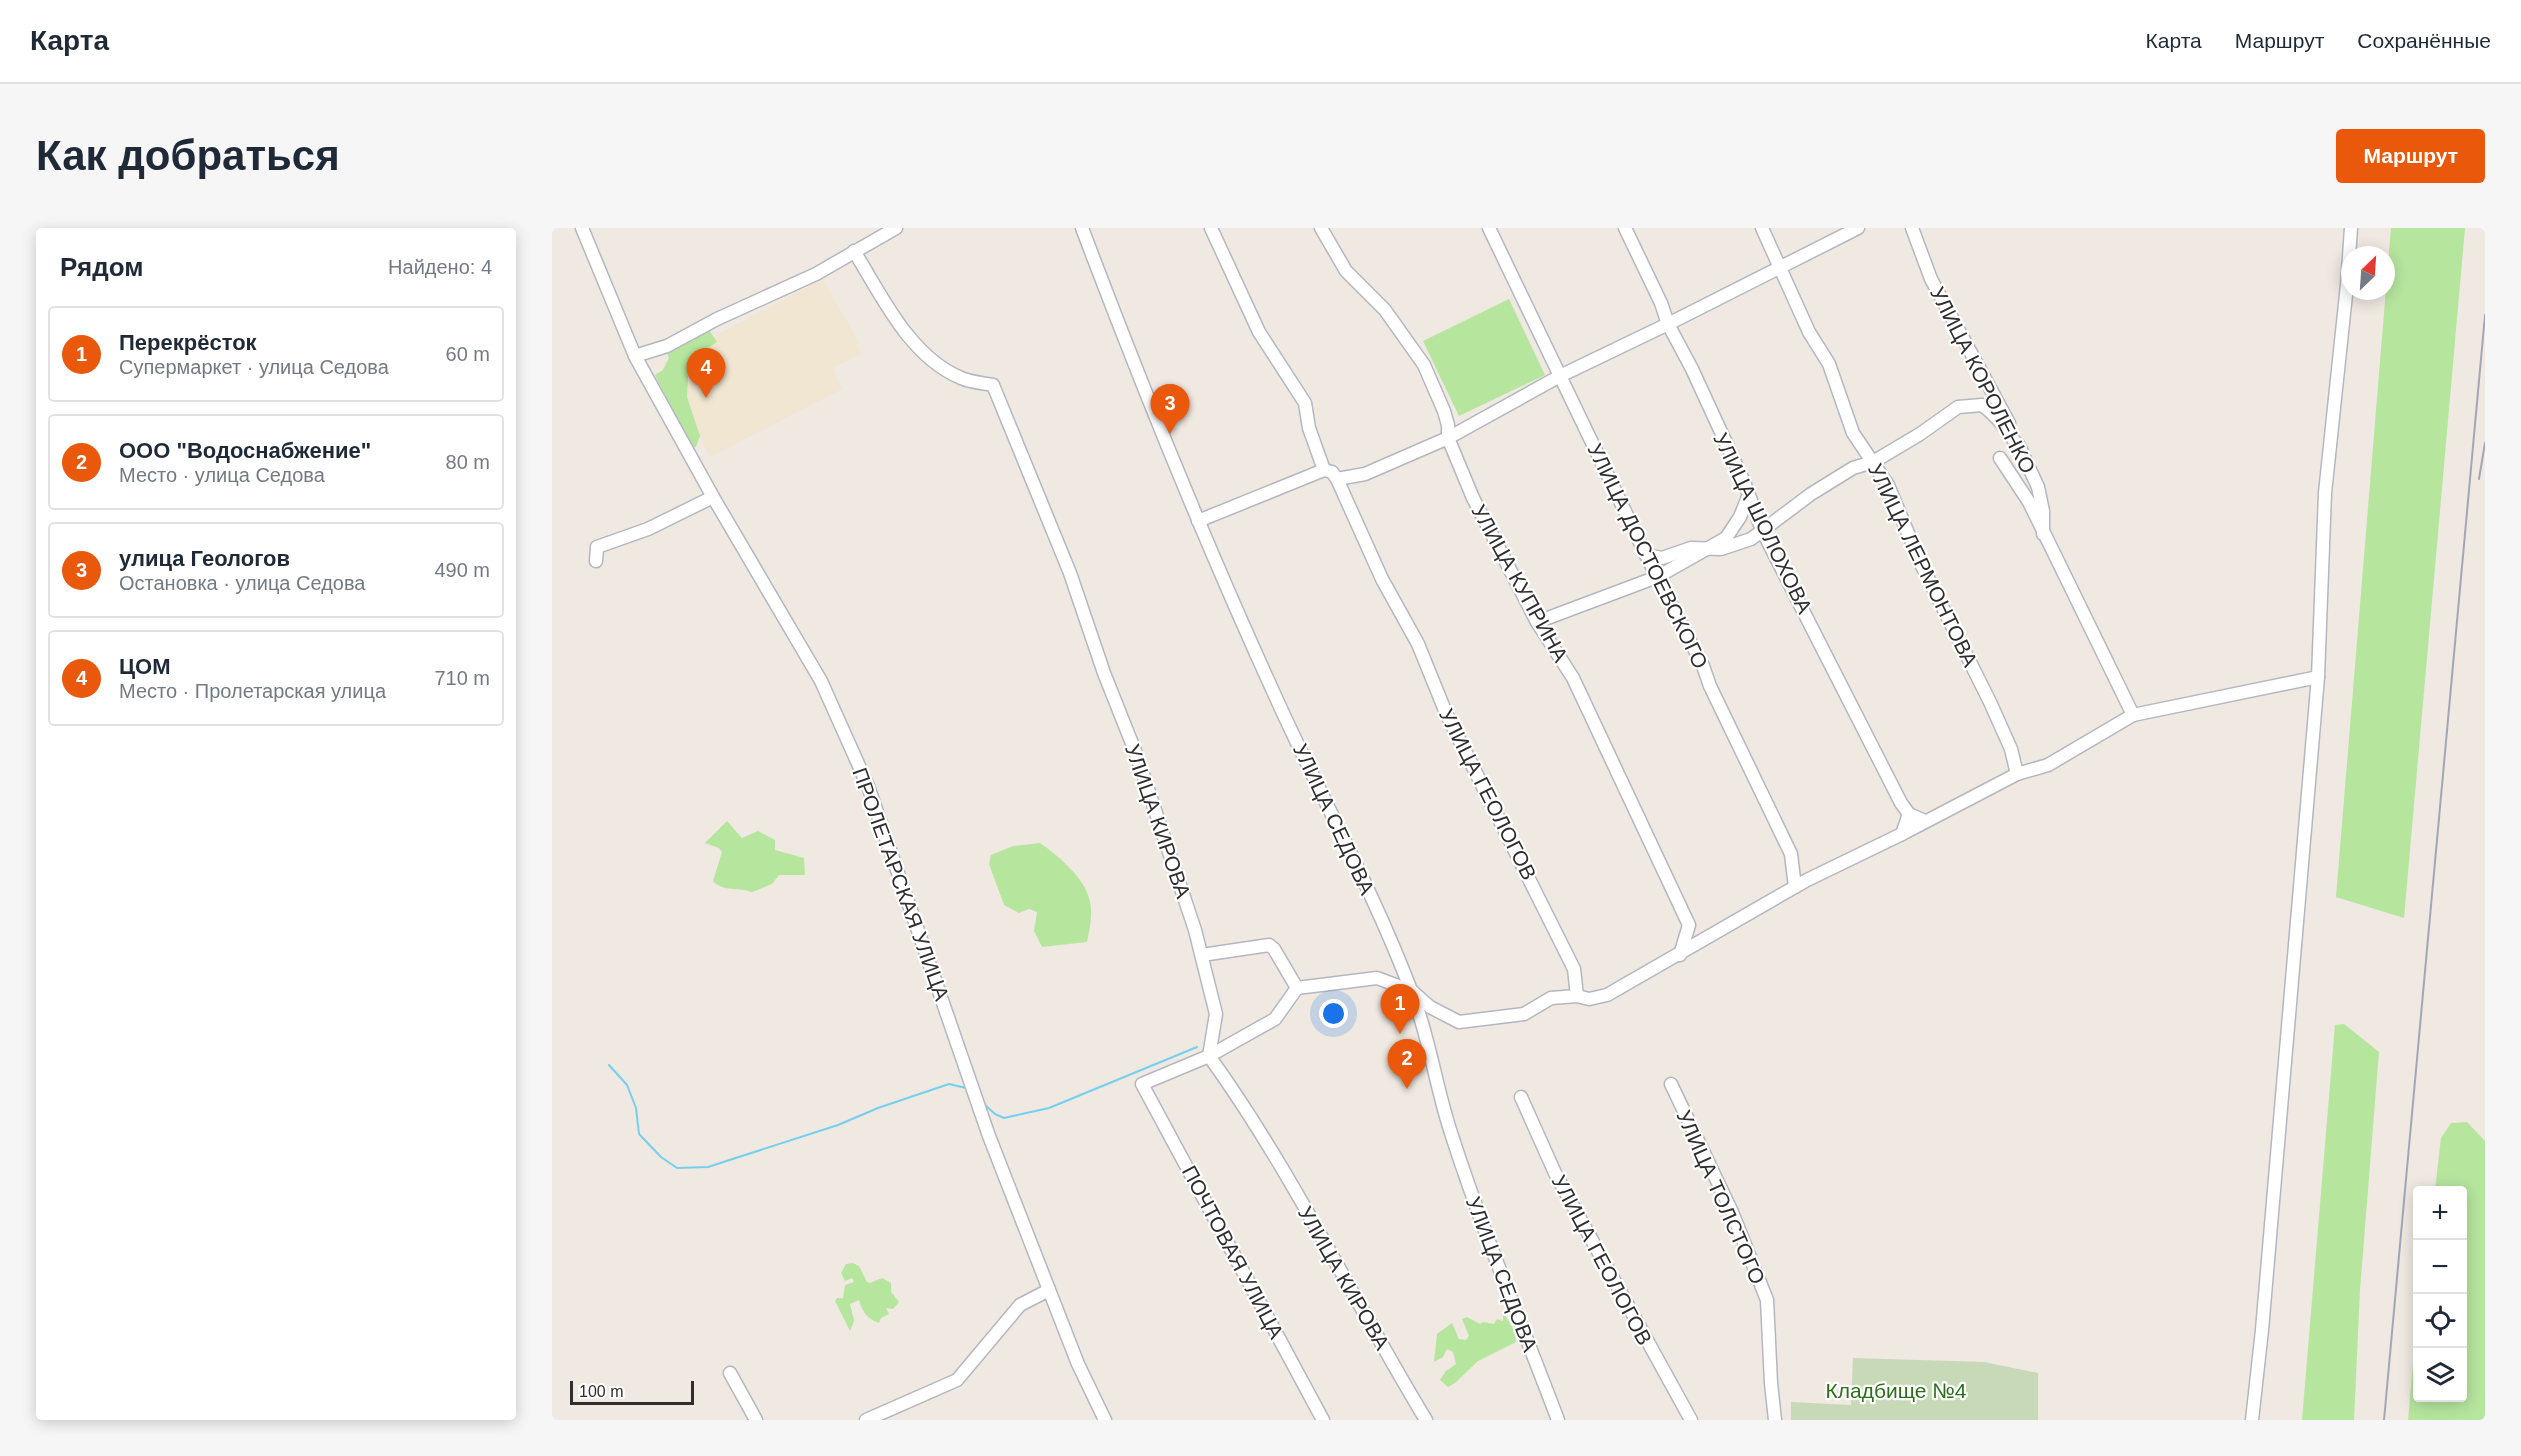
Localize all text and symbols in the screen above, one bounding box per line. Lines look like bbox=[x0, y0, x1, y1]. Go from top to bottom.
text: Карта bbox=[30, 25, 109, 56]
text: Карта bbox=[2146, 29, 2202, 52]
text: Маршрут bbox=[2235, 29, 2324, 52]
text: Сохранённые bbox=[2357, 29, 2491, 52]
button: Маршрут bbox=[2336, 129, 2485, 183]
text: Как добраться bbox=[36, 132, 340, 179]
north arrow bbox=[2341, 246, 2395, 300]
text: Рядом bbox=[60, 252, 143, 282]
text: Найдено: 4 bbox=[388, 256, 492, 278]
street label: УЛИЦА КОРОЛЕНКО bbox=[1926, 283, 2040, 477]
text: Перекрёсток bbox=[119, 330, 257, 355]
text: 1 bbox=[76, 343, 87, 365]
text: 60 m bbox=[446, 343, 490, 365]
pin: 4 bbox=[686, 348, 726, 398]
text: Супермаркет · улица Седова bbox=[119, 356, 389, 378]
pin: 3 bbox=[1150, 384, 1190, 434]
street label: УЛИЦА ШОЛОХОВА bbox=[1709, 429, 1817, 617]
text: ООО "Водоснабжение" bbox=[119, 438, 371, 463]
street label: УЛИЦА ДОСТОЕВСКОГО bbox=[1583, 440, 1713, 672]
text: 2 bbox=[76, 451, 87, 473]
text: 80 m bbox=[446, 451, 490, 473]
street label: УЛИЦА ЛЕРМОНТОВА bbox=[1864, 460, 1982, 670]
text: Место · улица Седова bbox=[119, 464, 325, 486]
street label: УЛИЦА КУПРИНА bbox=[1467, 500, 1573, 666]
text: улица Геологов bbox=[119, 546, 290, 571]
text: 3 bbox=[76, 559, 87, 581]
text: 490 m bbox=[434, 559, 490, 581]
text: Остановка · улица Седова bbox=[119, 572, 365, 594]
text: ЦОМ bbox=[119, 654, 171, 679]
text: 4 bbox=[76, 667, 87, 689]
text: 710 m bbox=[434, 667, 490, 689]
text: Место · Пролетарская улица bbox=[119, 680, 386, 702]
street label: УЛИЦА ГЕОЛОГОВ bbox=[1435, 705, 1541, 883]
street label: УЛИЦА СЕДОВА bbox=[1289, 740, 1379, 898]
street label: УЛИЦА КИРОВА bbox=[1121, 741, 1195, 901]
street label: ПРОЛЕТАРСКАЯ УЛИЦА bbox=[848, 765, 954, 1003]
pin: 1 bbox=[1380, 984, 1420, 1034]
your location bbox=[1319, 999, 1348, 1028]
pin: 2 bbox=[1388, 1040, 1426, 1089]
street label: УЛИЦА ТОЛСТОГО bbox=[1672, 1107, 1770, 1287]
street label: ПОЧТОВАЯ УЛИЦА bbox=[1178, 1162, 1288, 1342]
street label: УЛИЦА ГЕОЛОГОВ bbox=[1547, 1171, 1657, 1349]
map controls bbox=[2413, 1186, 2467, 1402]
button: + bbox=[2413, 1186, 2467, 1240]
street label: УЛИЦА СЕДОВА bbox=[1462, 1193, 1542, 1355]
street label: УЛИЦА КИРОВА bbox=[1294, 1202, 1394, 1354]
button: − bbox=[2413, 1240, 2467, 1294]
button: locate bbox=[2413, 1294, 2467, 1348]
button: layers bbox=[2413, 1348, 2467, 1402]
scale bar bbox=[570, 1378, 694, 1406]
park label: Кладбище №4 bbox=[1826, 1379, 1967, 1402]
text: 100 m bbox=[579, 1383, 623, 1400]

